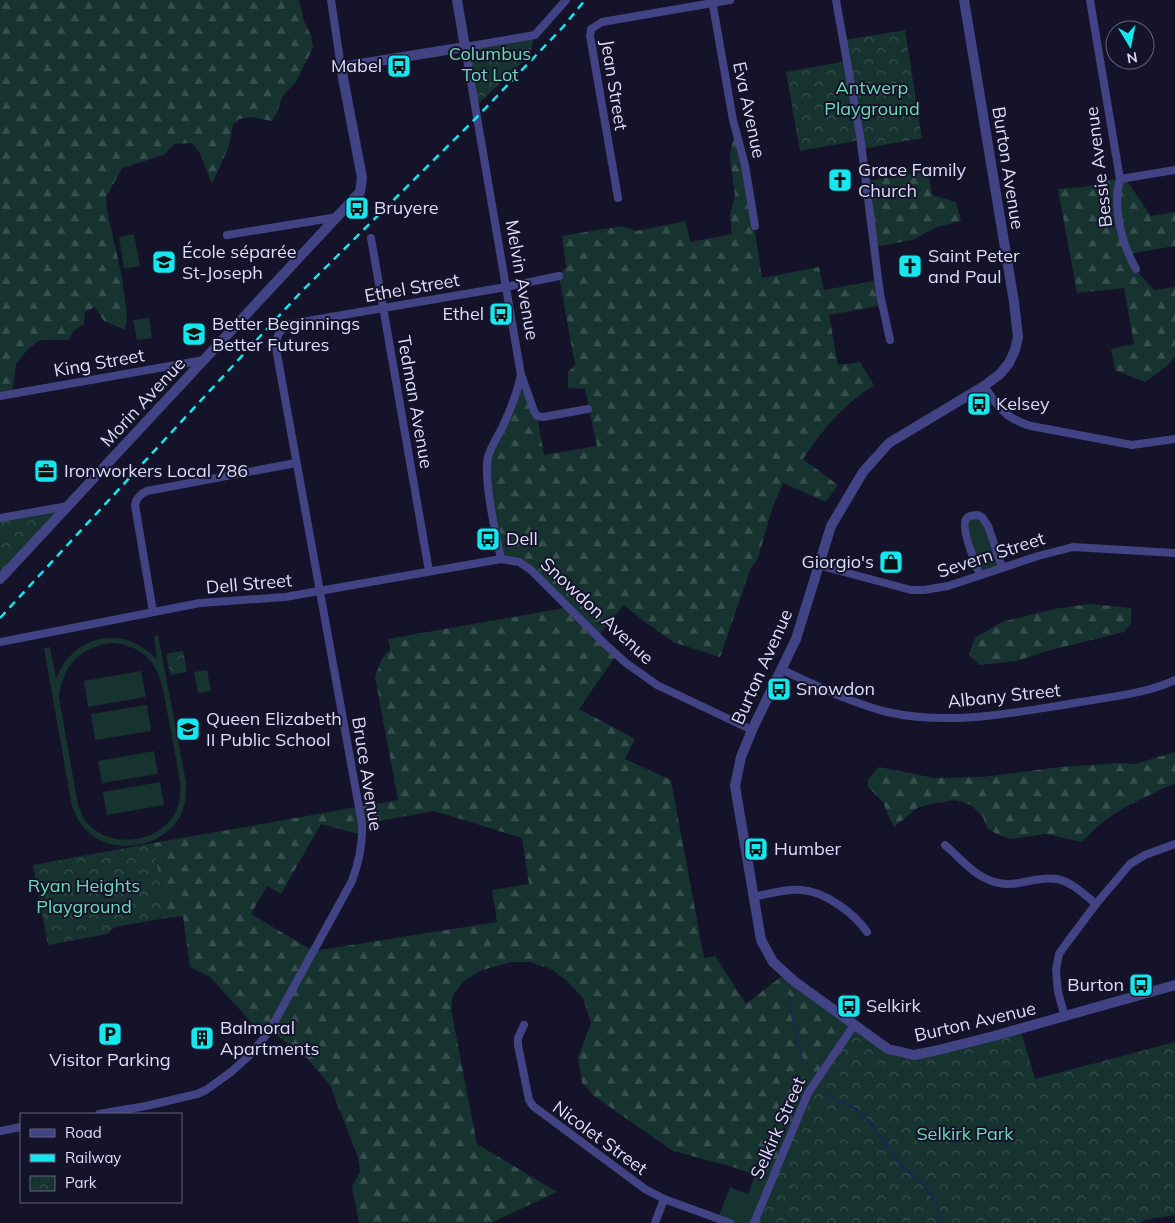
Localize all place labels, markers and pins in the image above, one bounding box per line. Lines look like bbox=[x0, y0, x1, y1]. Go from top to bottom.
bus stop icon: Mabel bbox=[386, 53, 412, 79]
place label: Mabel bbox=[331, 54, 382, 77]
place label: Grace Family Church bbox=[858, 158, 967, 202]
church icon: Grace Family Church bbox=[827, 167, 853, 193]
bus stop icon: Bruyere bbox=[344, 195, 370, 221]
place label: Bruyere bbox=[374, 196, 439, 219]
place label: École séparée St-Joseph bbox=[182, 240, 297, 284]
place label: Saint Peter and Paul bbox=[928, 244, 1020, 288]
school or university icon: École séparée St-Joseph bbox=[151, 249, 177, 275]
church icon: Saint Peter and Paul bbox=[897, 253, 923, 279]
bus stop icon: Ethel bbox=[488, 301, 514, 327]
place label: Ethel bbox=[443, 302, 484, 325]
place label: Better Beginnings Better Futures bbox=[212, 312, 360, 356]
school or university icon: Better Beginnings Better Futures bbox=[181, 321, 207, 347]
bus stop icon: Kelsey bbox=[966, 391, 992, 417]
place label: Kelsey bbox=[996, 392, 1050, 415]
office icon: Ironworkers Local 786 bbox=[33, 458, 59, 484]
place label: Ironworkers Local 786 bbox=[64, 459, 248, 482]
bus stop icon: Dell bbox=[475, 526, 501, 552]
place label: Dell bbox=[506, 527, 538, 550]
shop icon: Giorgio's bbox=[878, 549, 904, 575]
place label: Giorgio's bbox=[802, 550, 874, 573]
bus stop icon: Snowdon bbox=[766, 676, 792, 702]
place label: Snowdon bbox=[796, 677, 875, 700]
place label: Queen Elizabeth II Public School bbox=[206, 707, 342, 751]
school or university icon: Queen Elizabeth II Public School bbox=[175, 716, 201, 742]
bus stop icon: Humber bbox=[743, 836, 769, 862]
place label: Humber bbox=[774, 837, 842, 860]
bus stop icon: Burton bbox=[1128, 972, 1154, 998]
place label: Burton bbox=[1067, 973, 1124, 996]
bus stop icon: Selkirk bbox=[836, 993, 862, 1019]
place label: Selkirk bbox=[866, 994, 921, 1017]
place label: Balmoral Apartments bbox=[220, 1016, 320, 1060]
parking icon: Visitor Parking bbox=[97, 1021, 123, 1047]
building icon: Balmoral Apartments bbox=[189, 1025, 215, 1051]
place label: Visitor Parking bbox=[49, 1048, 171, 1071]

